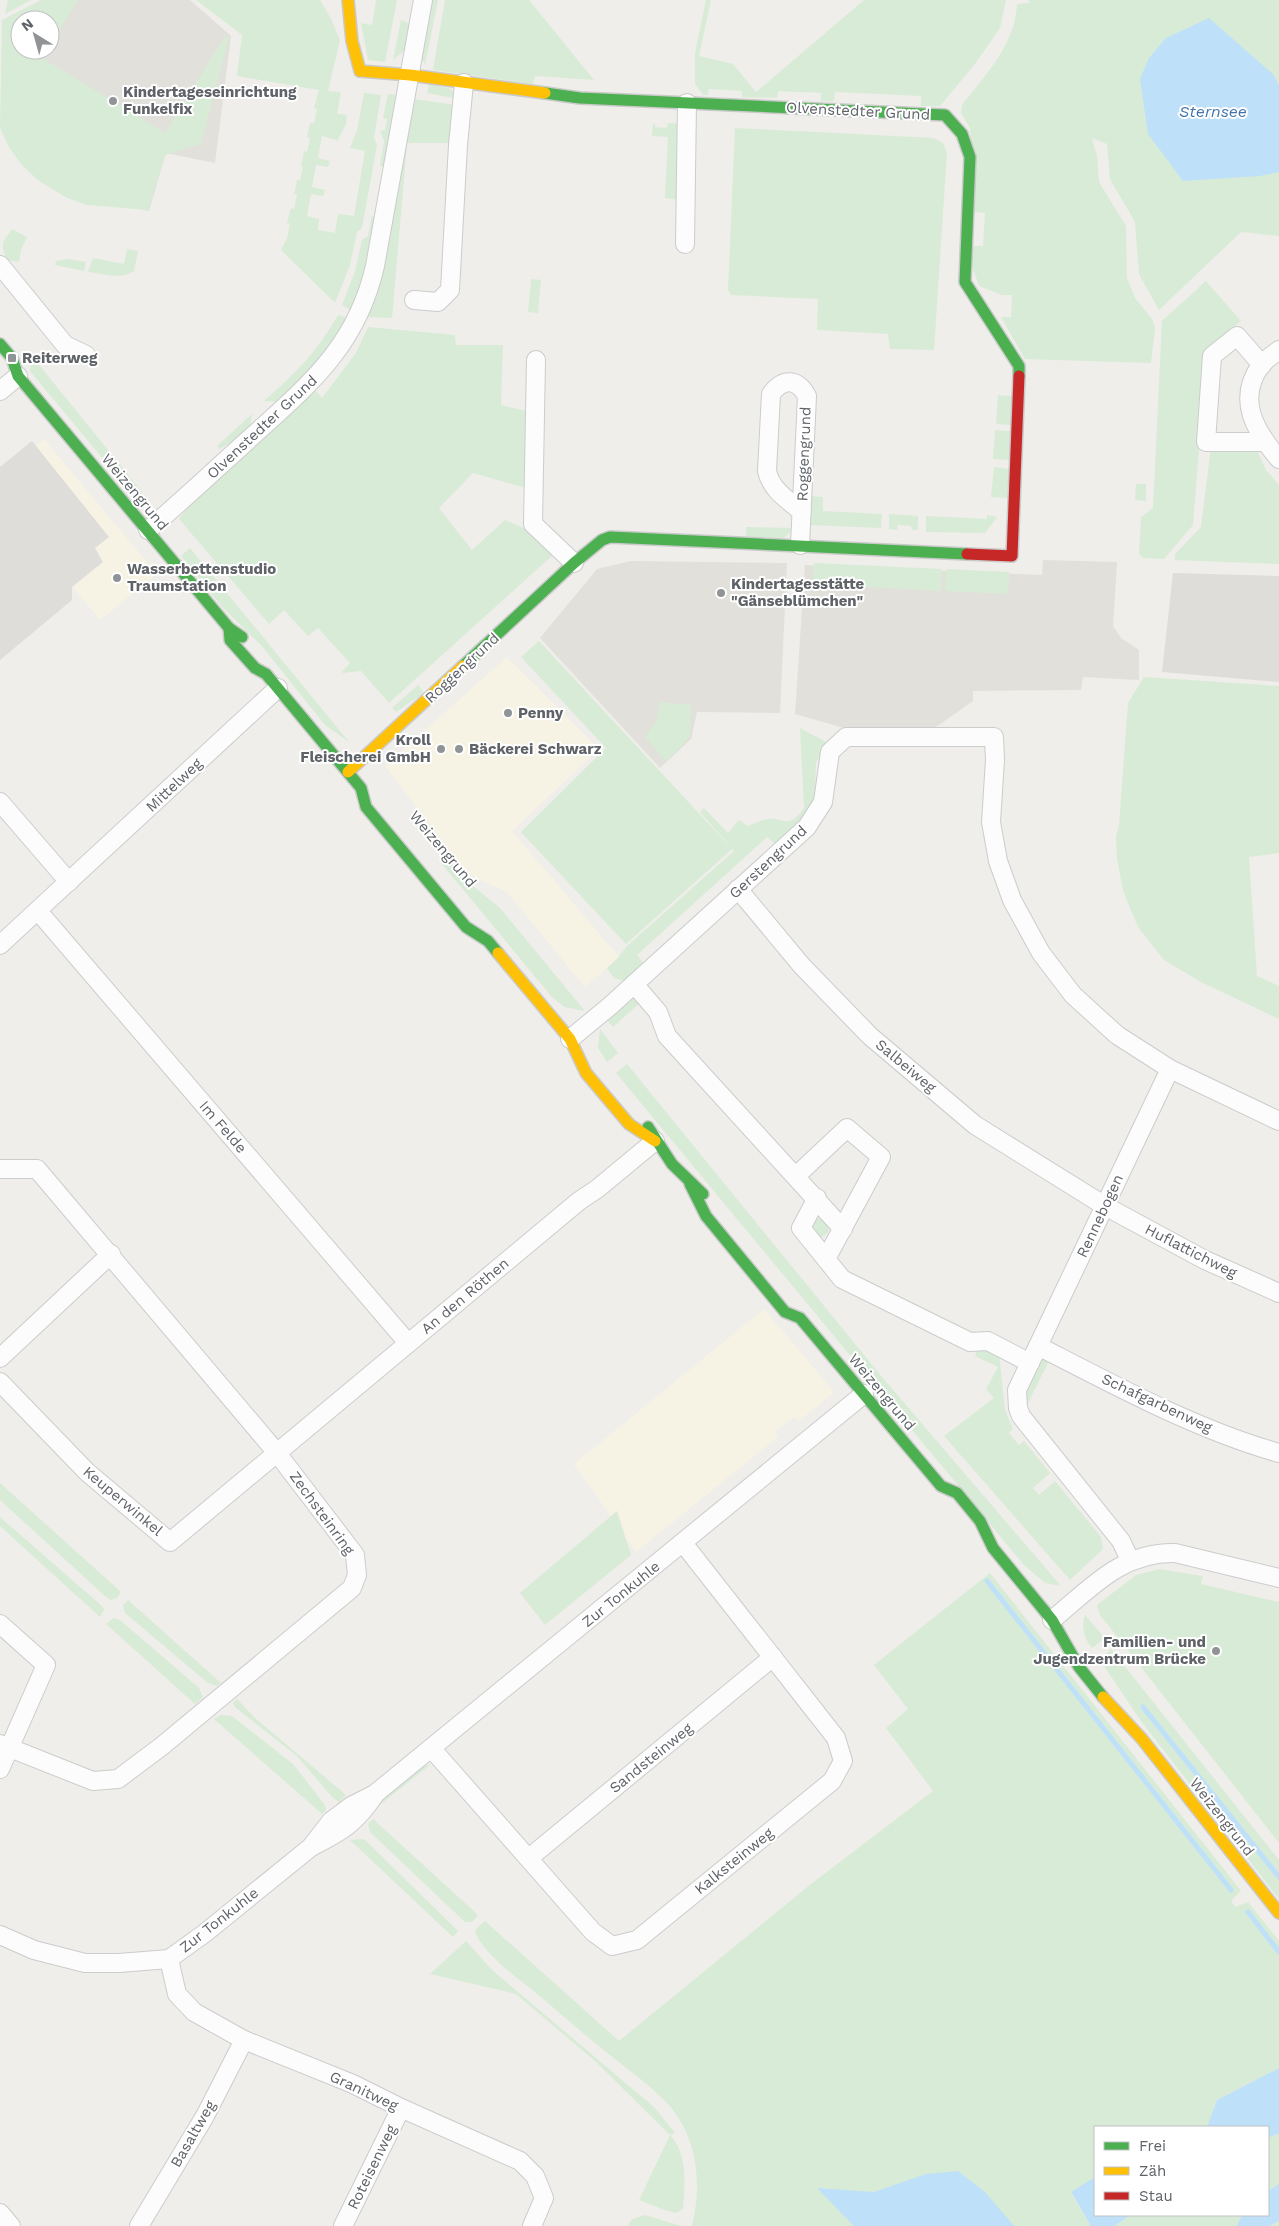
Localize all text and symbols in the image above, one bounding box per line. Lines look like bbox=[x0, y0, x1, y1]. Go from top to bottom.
north arrow bbox=[10, 10, 60, 60]
text: N bbox=[18, 15, 36, 34]
place label: Kindertageseinrichtung Funkelfix bbox=[123, 83, 297, 118]
marker: Kindertageseinrichtung Funkelfix bbox=[107, 95, 119, 107]
street label: Olvenstedter Grund bbox=[785, 98, 931, 124]
water label: Sternsee bbox=[1179, 102, 1247, 121]
place label: Reiterweg bbox=[22, 349, 98, 367]
marker: Reiterweg bbox=[6, 352, 18, 364]
street label: Olvenstedter Grund bbox=[203, 371, 321, 483]
street label: Roggengrund bbox=[793, 406, 815, 502]
street label: Weizengrund bbox=[98, 450, 172, 534]
place label: Wasserbettenstudio Traumstation bbox=[127, 560, 276, 595]
marker: Wasserbettenstudio Traumstation bbox=[111, 572, 123, 584]
place label: Kindertagesstätte "Gänseblümchen" bbox=[731, 575, 865, 610]
marker: Kindertagesstätte "Gänseblümchen" bbox=[715, 587, 727, 599]
street label: Roggengrund bbox=[421, 629, 503, 707]
place label: Penny bbox=[518, 704, 564, 722]
marker: Penny bbox=[502, 707, 514, 719]
place label: Kroll Fleischerei GmbH bbox=[300, 731, 431, 766]
place label: Bäckerei Schwarz bbox=[469, 740, 602, 758]
marker: Kroll Fleischerei GmbH bbox=[435, 743, 447, 755]
marker: Bäckerei Schwarz bbox=[453, 743, 465, 755]
street label: Mittelweg bbox=[142, 754, 206, 816]
street label: Weizengrund bbox=[406, 807, 480, 891]
street label: Gerstengrund bbox=[725, 821, 811, 903]
street label: Salbeiweg bbox=[872, 1035, 940, 1097]
street label: Im Felde bbox=[195, 1097, 251, 1157]
street label: Rennebogen bbox=[1073, 1171, 1127, 1261]
street label: Huflattichweg bbox=[1142, 1220, 1240, 1282]
street label: An den Röthen bbox=[418, 1254, 512, 1338]
street label: Weizengrund bbox=[845, 1350, 919, 1434]
street label: Schafgarbenweg bbox=[1099, 1369, 1215, 1437]
street label: Keuperwinkel bbox=[79, 1462, 167, 1540]
street label: Zechsteinring bbox=[286, 1468, 358, 1558]
street label: Zur Tonkuhle bbox=[578, 1557, 664, 1631]
place label: Familien- und Jugendzentrum Brücke bbox=[1033, 1633, 1206, 1668]
marker: Familien- und Jugendzentrum Brücke bbox=[1210, 1645, 1222, 1657]
street label: Sandsteinweg bbox=[606, 1719, 696, 1797]
street label: Weizengrund bbox=[1186, 1774, 1258, 1860]
street label: Kalksteinweg bbox=[691, 1824, 777, 1898]
street label: Zur Tonkuhle bbox=[176, 1884, 262, 1956]
street label: Granitweg bbox=[327, 2067, 401, 2115]
street label: Basaltweg bbox=[167, 2097, 219, 2171]
street label: Roteisenweg bbox=[344, 2122, 400, 2212]
legend bbox=[1094, 2126, 1269, 2216]
text: Frei bbox=[1139, 2137, 1166, 2155]
text: Zäh bbox=[1139, 2162, 1166, 2180]
text: Stau bbox=[1139, 2187, 1173, 2205]

